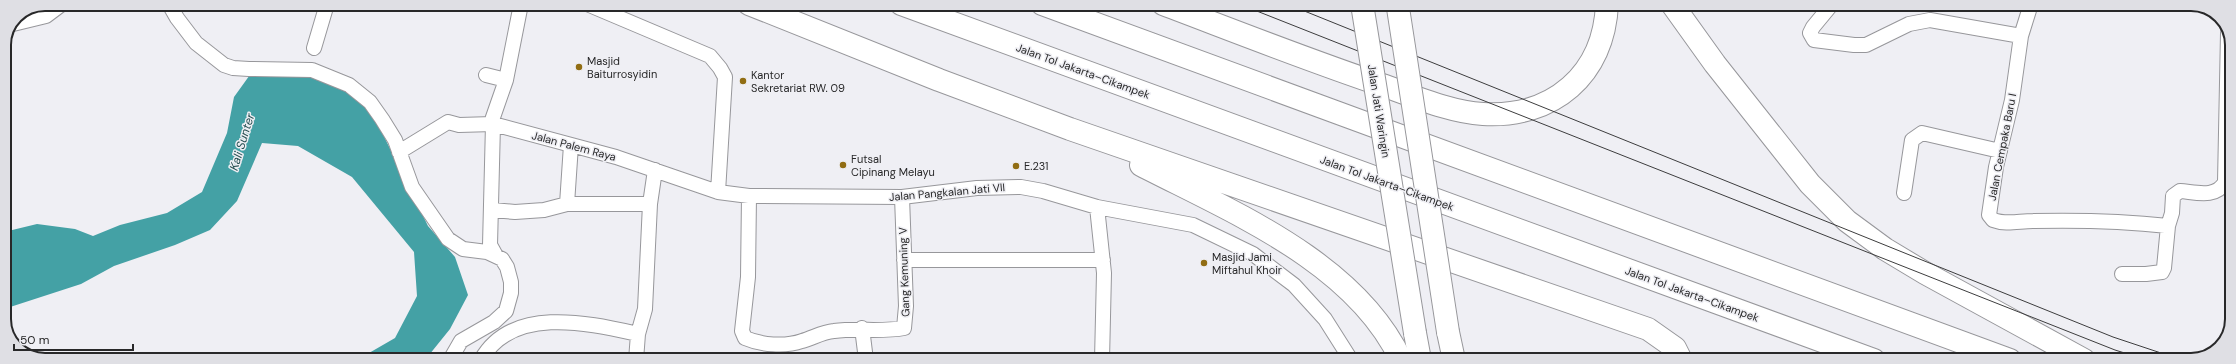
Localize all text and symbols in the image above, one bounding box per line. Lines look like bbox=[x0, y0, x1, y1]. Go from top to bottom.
street label: Jalan Tol Jakarta–Cikampek bbox=[1014, 40, 1152, 102]
place label: Masjid Baiturrosyidin bbox=[587, 54, 657, 81]
marker: Masjid Baiturrosyidin bbox=[574, 62, 584, 72]
street label: Jalan Jati Waringin bbox=[1365, 63, 1393, 159]
place label: Kantor Sekretariat RW. 09 bbox=[751, 68, 845, 95]
marker: Kantor Sekretariat RW. 09 bbox=[738, 76, 748, 86]
street label: Jalan Cempaka Baru I bbox=[1985, 92, 2019, 202]
water label: Kali Sunter bbox=[226, 111, 258, 173]
street label: Jalan Palem Raya bbox=[530, 128, 618, 164]
place label: Futsal Cipinang Melayu bbox=[851, 152, 935, 179]
street label: Jalan Tol Jakarta–Cikampek bbox=[1318, 152, 1456, 214]
place label: E.231 bbox=[1024, 159, 1048, 173]
marker: Futsal Cipinang Melayu bbox=[838, 160, 848, 170]
marker: E.231 bbox=[1011, 161, 1021, 171]
street label: Jalan Pangkalan Jati VII bbox=[888, 180, 1006, 204]
street label: Gang Kemuning V bbox=[895, 226, 913, 317]
place label: Masjid Jami Miftahul Khoir bbox=[1212, 250, 1282, 277]
marker: Masjid Jami Miftahul Khoir bbox=[1199, 258, 1209, 268]
street label: Jalan Tol Jakarta–Cikampek bbox=[1623, 263, 1761, 325]
scale bar bbox=[14, 326, 133, 352]
text: 50 m bbox=[20, 332, 49, 348]

